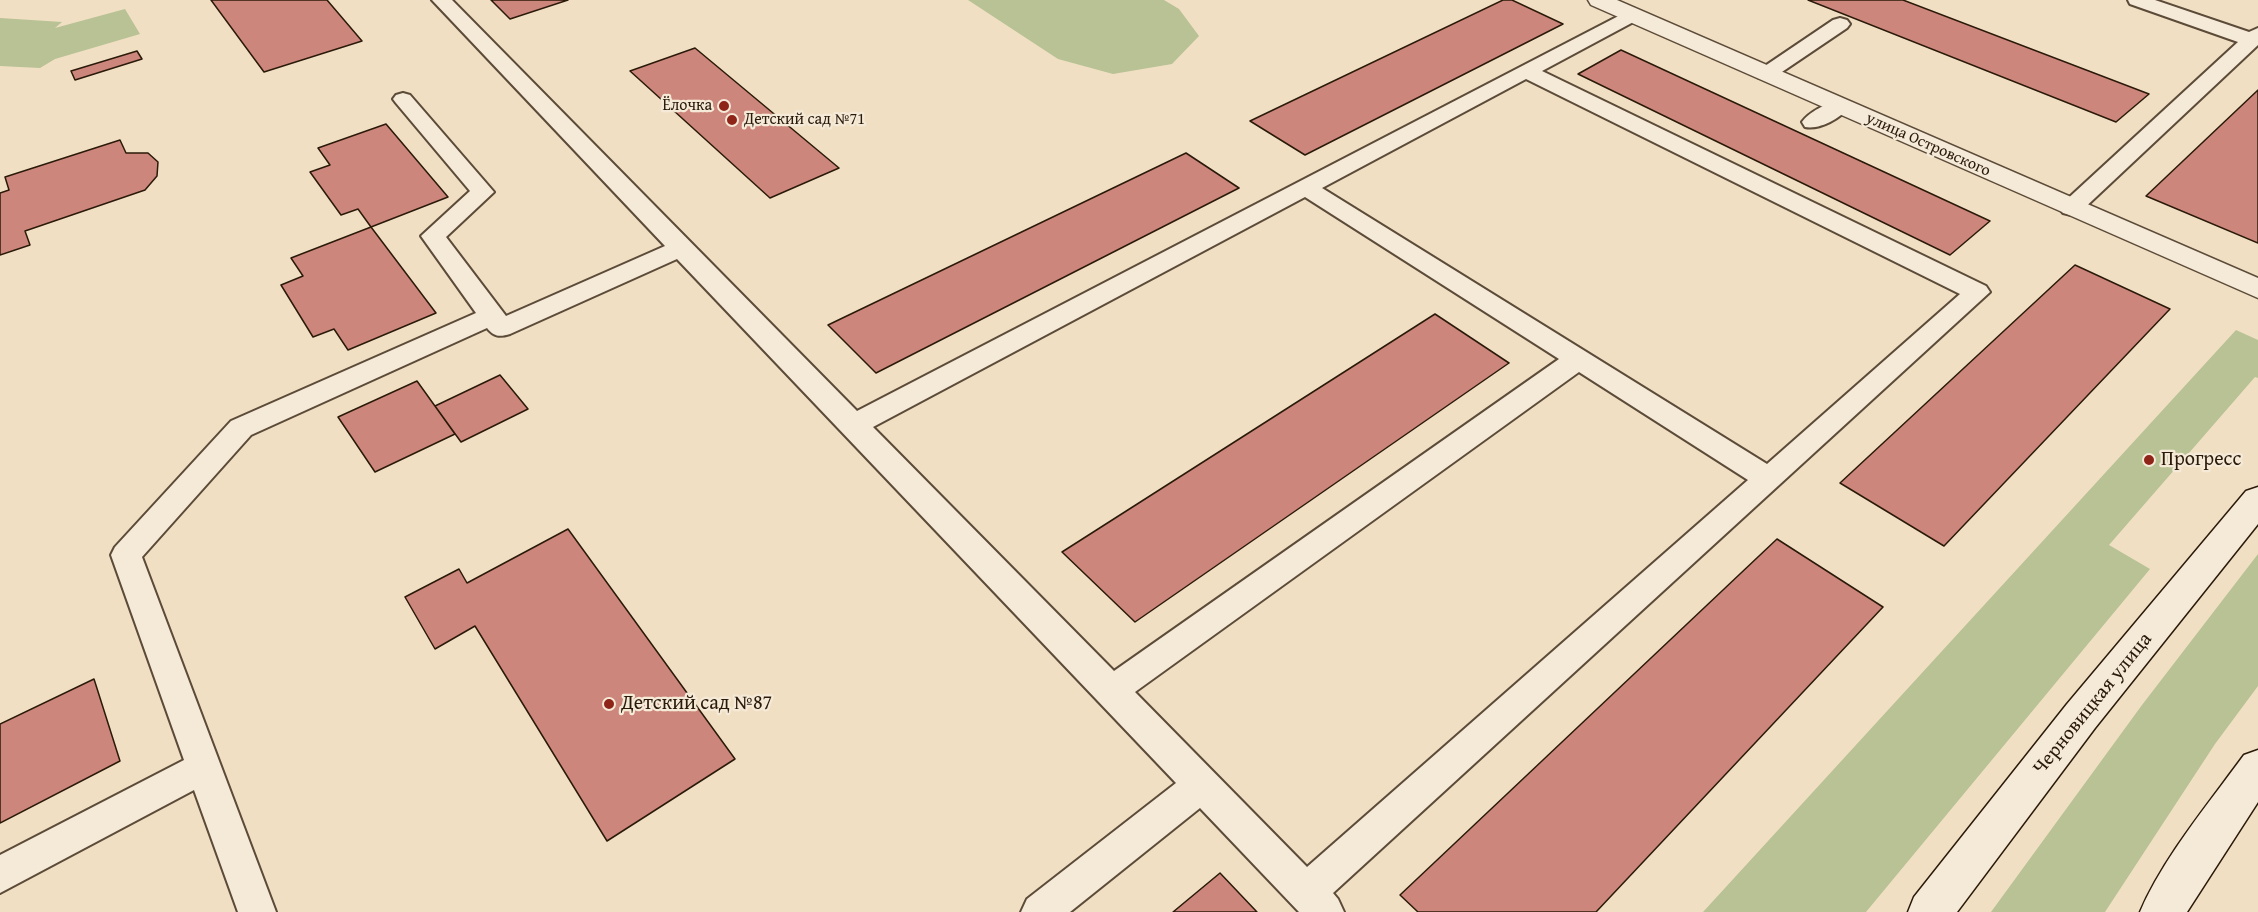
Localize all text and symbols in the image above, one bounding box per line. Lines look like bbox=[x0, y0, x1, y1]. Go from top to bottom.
place label: Ёлочка bbox=[662, 96, 712, 116]
marker: Ёлочка bbox=[717, 99, 731, 113]
street label: улица Островского bbox=[1863, 109, 1993, 181]
place label: Детский сад №71 bbox=[744, 110, 865, 130]
marker: Детский сад №71 bbox=[725, 113, 739, 127]
place label: Прогресс bbox=[2161, 448, 2241, 472]
marker: Прогресс bbox=[2142, 453, 2156, 467]
street label: Черновицкая улица bbox=[2028, 628, 2158, 780]
place label: Детский сад №87 bbox=[621, 692, 772, 716]
marker: Детский сад №87 bbox=[602, 697, 616, 711]

